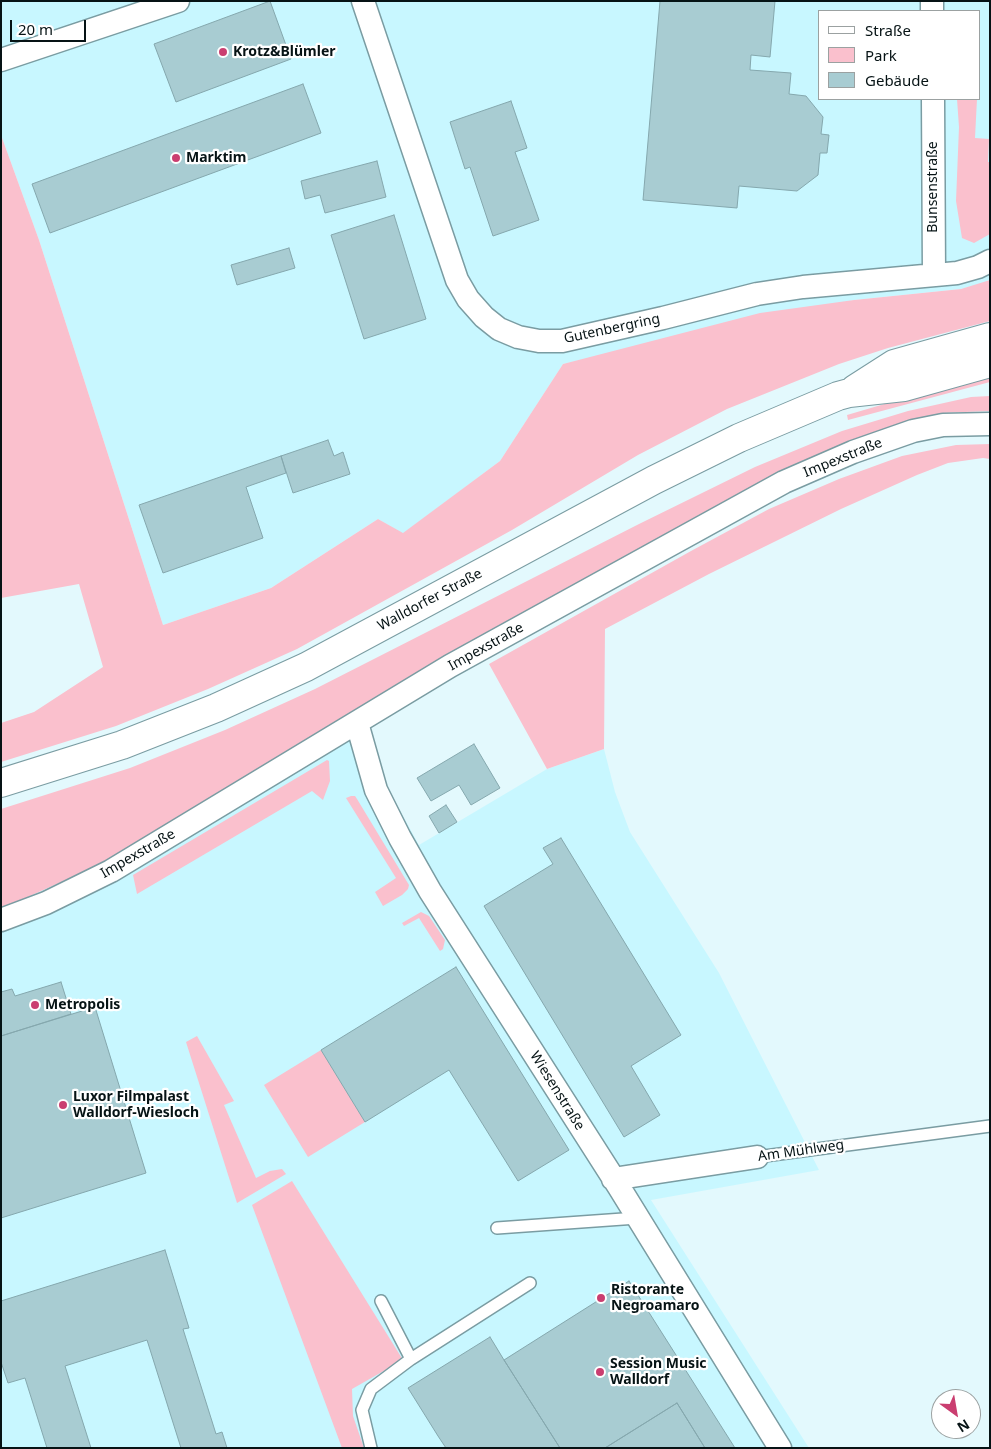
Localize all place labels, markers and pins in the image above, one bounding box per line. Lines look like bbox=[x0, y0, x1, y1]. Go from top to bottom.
place label: Krotz&Blümler bbox=[233, 44, 336, 60]
marker: Krotz&Blümler bbox=[217, 46, 229, 58]
place label: Marktim bbox=[186, 150, 246, 166]
marker: Marktim bbox=[170, 152, 182, 164]
place label: Metropolis bbox=[45, 997, 120, 1013]
marker: Metropolis bbox=[29, 999, 41, 1011]
place label: Luxor Filmpalast Walldorf-Wiesloch bbox=[73, 1089, 199, 1122]
marker: Luxor Filmpalast Walldorf-Wiesloch bbox=[57, 1099, 69, 1111]
place label: Ristorante Negroamaro bbox=[611, 1282, 699, 1314]
marker: Ristorante Negroamaro bbox=[595, 1292, 607, 1304]
place label: Session Music Walldorf bbox=[610, 1356, 707, 1388]
marker: Session Music Walldorf bbox=[594, 1366, 606, 1378]

